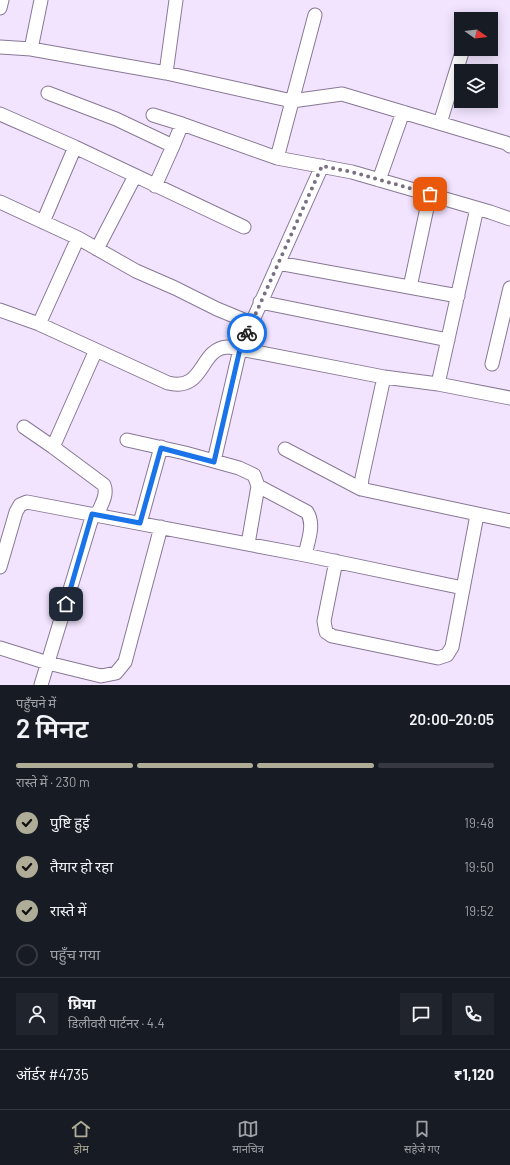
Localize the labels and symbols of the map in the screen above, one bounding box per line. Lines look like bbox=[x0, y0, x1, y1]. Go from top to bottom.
north arrow bbox=[454, 12, 498, 56]
pin bbox=[413, 177, 447, 211]
courier bbox=[227, 313, 267, 353]
pin bbox=[49, 587, 83, 621]

